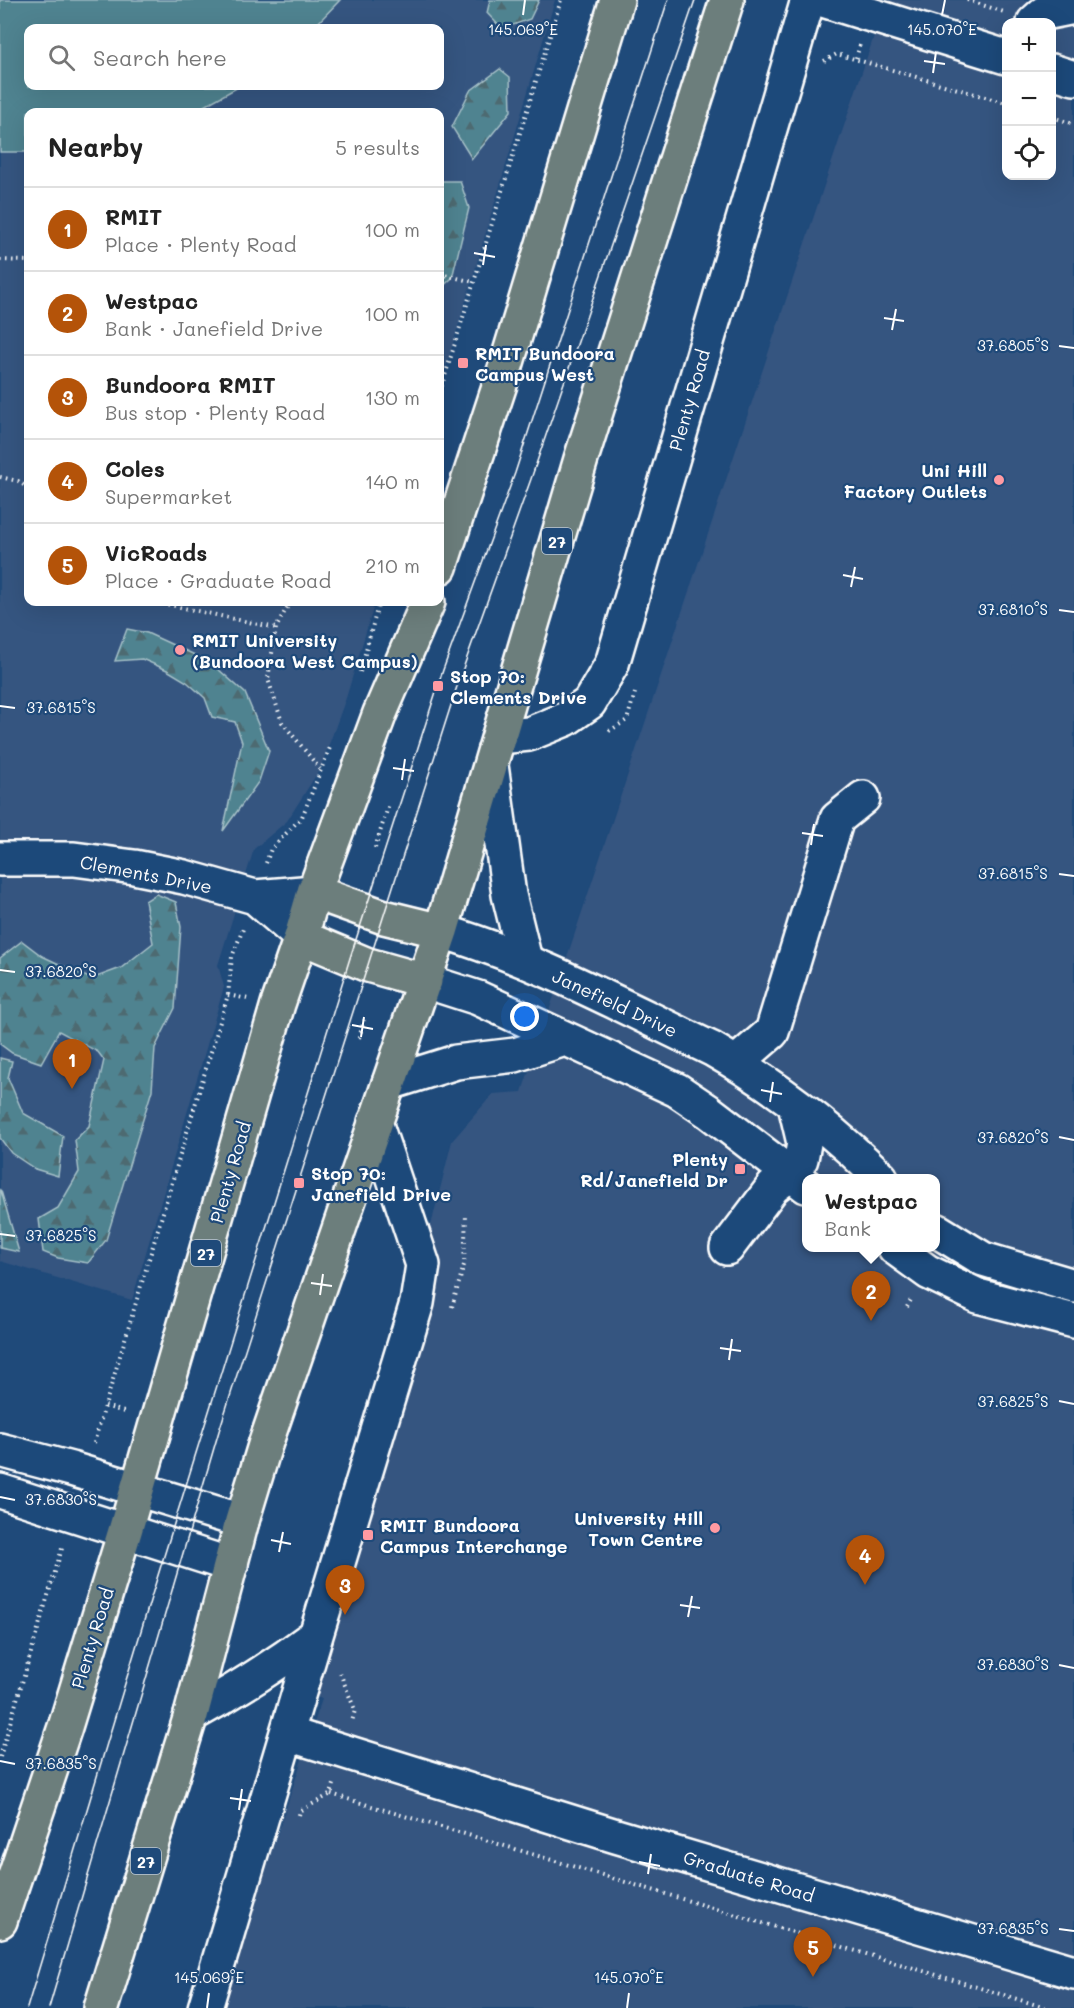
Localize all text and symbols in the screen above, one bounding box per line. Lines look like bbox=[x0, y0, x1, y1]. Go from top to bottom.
map controls bbox=[1002, 18, 1056, 180]
button: + bbox=[1002, 18, 1056, 72]
text: 145.069°E bbox=[488, 19, 559, 39]
text: 145.070°E bbox=[907, 19, 977, 39]
search box bbox=[24, 24, 444, 90]
icon: search bbox=[45, 41, 78, 74]
text: Search here bbox=[93, 43, 227, 72]
button: − bbox=[1002, 72, 1056, 126]
button: locate bbox=[1002, 126, 1056, 180]
text: Nearby bbox=[48, 130, 143, 164]
text: 5 results bbox=[335, 134, 420, 160]
text: RMIT bbox=[105, 202, 162, 231]
text: 1 bbox=[63, 216, 72, 242]
text: 100 m bbox=[364, 216, 420, 242]
text: Place · Plenty Road bbox=[105, 231, 297, 257]
text: Westpac bbox=[105, 286, 198, 315]
text: 2 bbox=[62, 300, 73, 326]
text: 100 m bbox=[364, 300, 420, 326]
text: Bank · Janefield Drive bbox=[105, 315, 323, 341]
text: 37.6805°S bbox=[977, 335, 1049, 355]
place label: RMIT Bundoora Campus West bbox=[475, 341, 615, 386]
street label: Plenty Road bbox=[663, 346, 715, 454]
marker: RMIT Bundoora Campus West bbox=[456, 356, 470, 370]
text: Bundoora RMIT bbox=[105, 370, 276, 399]
text: 3 bbox=[62, 384, 74, 410]
text: 130 m bbox=[365, 384, 420, 410]
text: Bus stop · Plenty Road bbox=[105, 399, 325, 425]
text: Coles bbox=[105, 454, 165, 483]
place label: Uni Hill Factory Outlets bbox=[844, 458, 987, 503]
text: 4 bbox=[61, 468, 74, 494]
text: 140 m bbox=[365, 468, 420, 494]
marker: Uni Hill Factory Outlets bbox=[992, 473, 1006, 487]
text: Supermarket bbox=[105, 483, 232, 509]
road number: 27 bbox=[542, 528, 572, 554]
text: VicRoads bbox=[105, 538, 207, 567]
text: 5 bbox=[62, 552, 73, 578]
text: 210 m bbox=[365, 552, 420, 578]
text: Place · Graduate Road bbox=[105, 567, 331, 593]
text: 37.6810°S bbox=[978, 599, 1048, 619]
place label: RMIT University (Bundoora West Campus) bbox=[192, 628, 418, 673]
marker: RMIT University (Bundoora West Campus) bbox=[173, 643, 187, 657]
place label: Stop 70: Clements Drive bbox=[450, 664, 587, 709]
marker: Stop 70: Clements Drive bbox=[431, 679, 445, 693]
text: 37.6815°S bbox=[26, 697, 96, 717]
street label: Clements Drive bbox=[78, 849, 214, 899]
text: 37.6815°S bbox=[978, 863, 1048, 883]
text: 37.6820°S bbox=[25, 961, 97, 981]
street label: Janefield Drive bbox=[549, 964, 681, 1042]
your location bbox=[510, 1002, 539, 1031]
pin: 1 bbox=[52, 1040, 92, 1089]
street label: Plenty Road bbox=[204, 1118, 256, 1226]
text: 37.6820°S bbox=[977, 1127, 1049, 1147]
place label: Plenty Rd/Janefield Dr bbox=[580, 1147, 728, 1192]
place label: Stop 70: Janefield Drive bbox=[311, 1161, 451, 1206]
marker: Plenty Rd/Janefield Dr bbox=[733, 1162, 747, 1176]
popup bbox=[802, 1174, 940, 1252]
marker: Stop 70: Janefield Drive bbox=[292, 1176, 306, 1190]
text: Westpac bbox=[824, 1186, 918, 1215]
text: Bank bbox=[824, 1215, 871, 1241]
text: 37.6825°S bbox=[25, 1225, 97, 1245]
road number: 27 bbox=[191, 1240, 221, 1266]
pin: 2 bbox=[852, 1272, 890, 1321]
text: 37.6825°S bbox=[977, 1391, 1049, 1411]
text: 37.6830°S bbox=[25, 1489, 97, 1509]
place label: University Hill Town Centre bbox=[574, 1506, 703, 1551]
place label: RMIT Bundoora Campus Interchange bbox=[380, 1513, 568, 1558]
marker: University Hill Town Centre bbox=[708, 1521, 722, 1535]
marker: RMIT Bundoora Campus Interchange bbox=[361, 1528, 375, 1542]
pin: 4 bbox=[846, 1536, 884, 1585]
pin: 3 bbox=[326, 1566, 364, 1615]
street label: Plenty Road bbox=[65, 1585, 119, 1691]
text: 37.6830°S bbox=[977, 1654, 1049, 1674]
text: 37.6835°S bbox=[25, 1753, 97, 1773]
street label: Graduate Road bbox=[681, 1845, 817, 1907]
road number: 27 bbox=[131, 1848, 161, 1874]
text: 37.6835°S bbox=[977, 1918, 1049, 1938]
pin: 5 bbox=[794, 1928, 832, 1977]
text: 145.069°E bbox=[174, 1967, 245, 1987]
text: 145.070°E bbox=[594, 1967, 664, 1987]

